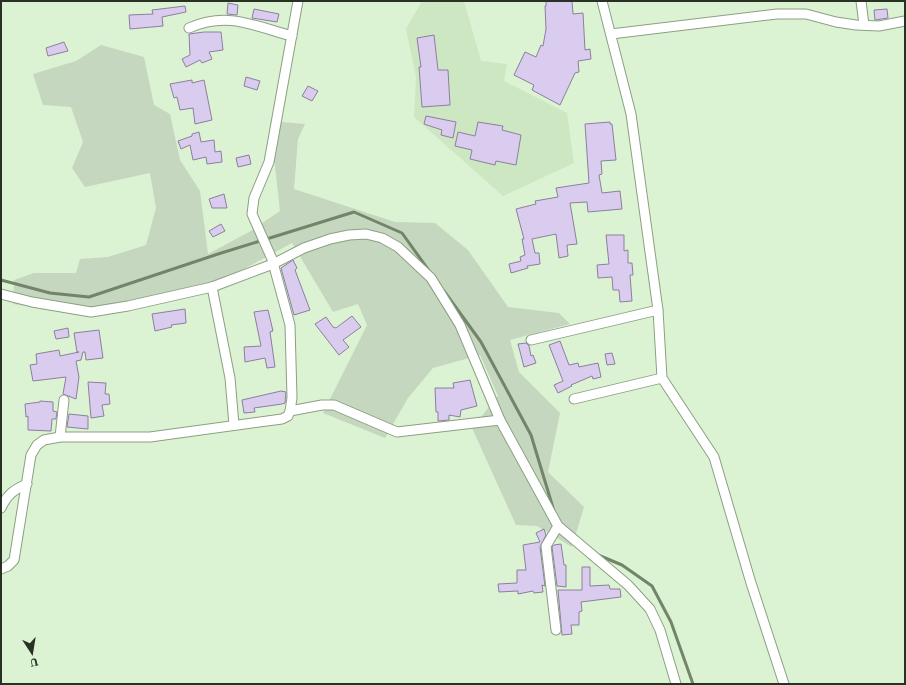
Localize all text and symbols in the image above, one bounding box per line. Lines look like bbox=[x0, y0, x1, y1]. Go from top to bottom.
north arrow bbox=[12, 633, 52, 673]
text: U bbox=[28, 654, 39, 670]

